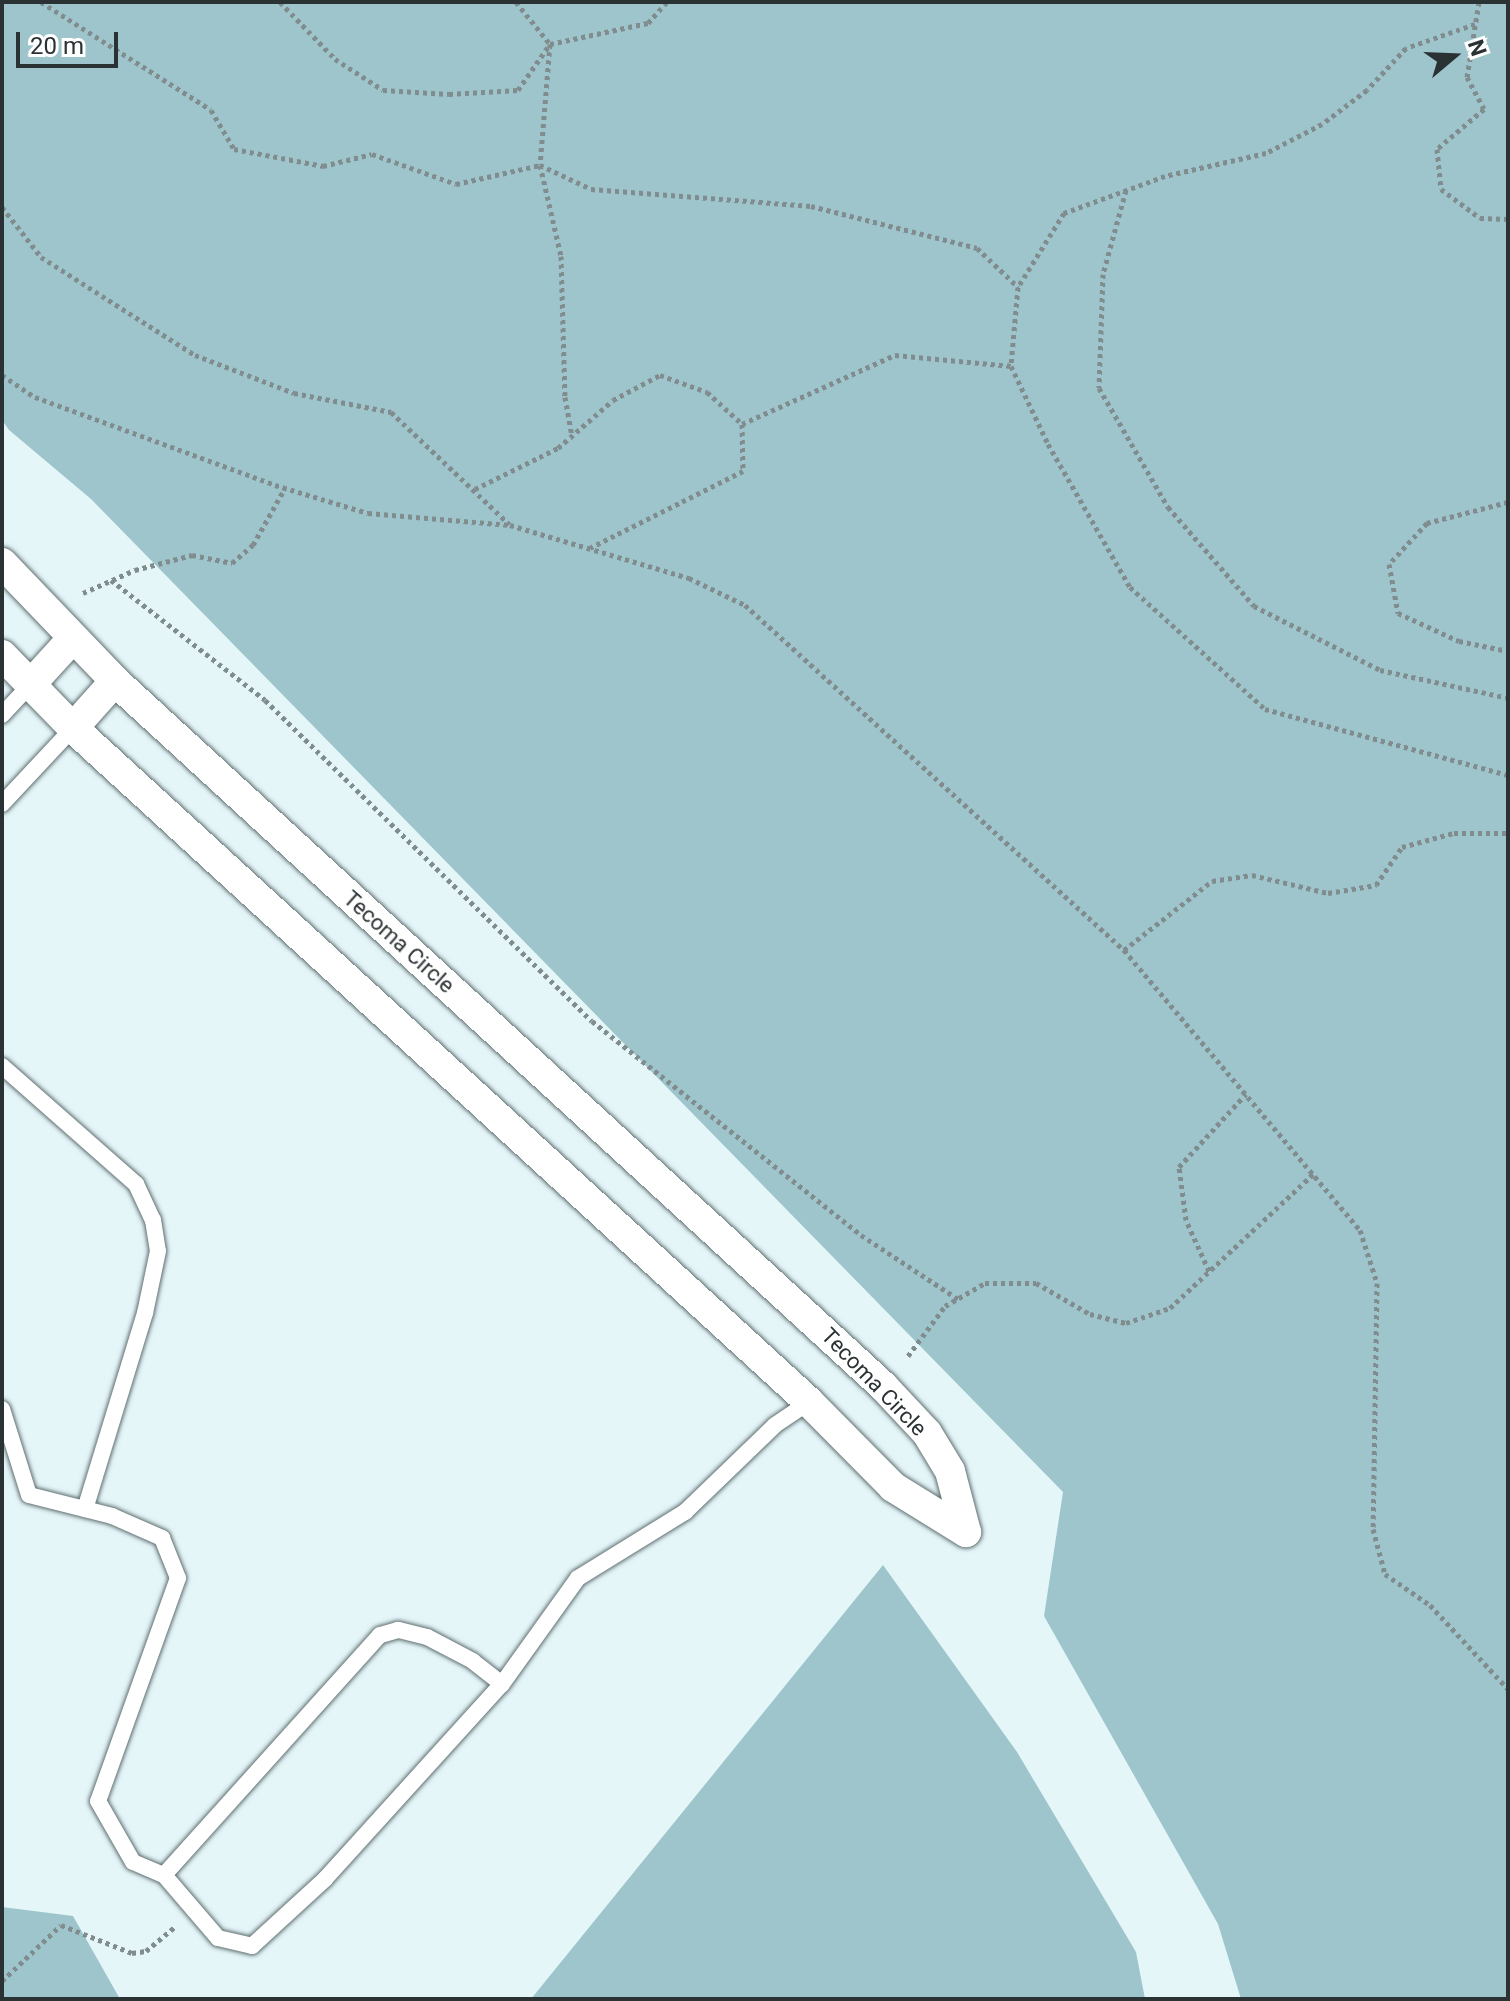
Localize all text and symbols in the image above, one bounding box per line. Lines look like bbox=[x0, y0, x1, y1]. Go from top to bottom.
scale bar bbox=[20, 16, 122, 66]
north arrow bbox=[1414, 16, 1494, 96]
text: 20 m bbox=[30, 32, 84, 60]
text: N bbox=[1463, 37, 1492, 59]
street label: Tecoma Circle bbox=[338, 885, 460, 999]
street label: Tecoma Circle bbox=[816, 1322, 932, 1442]

